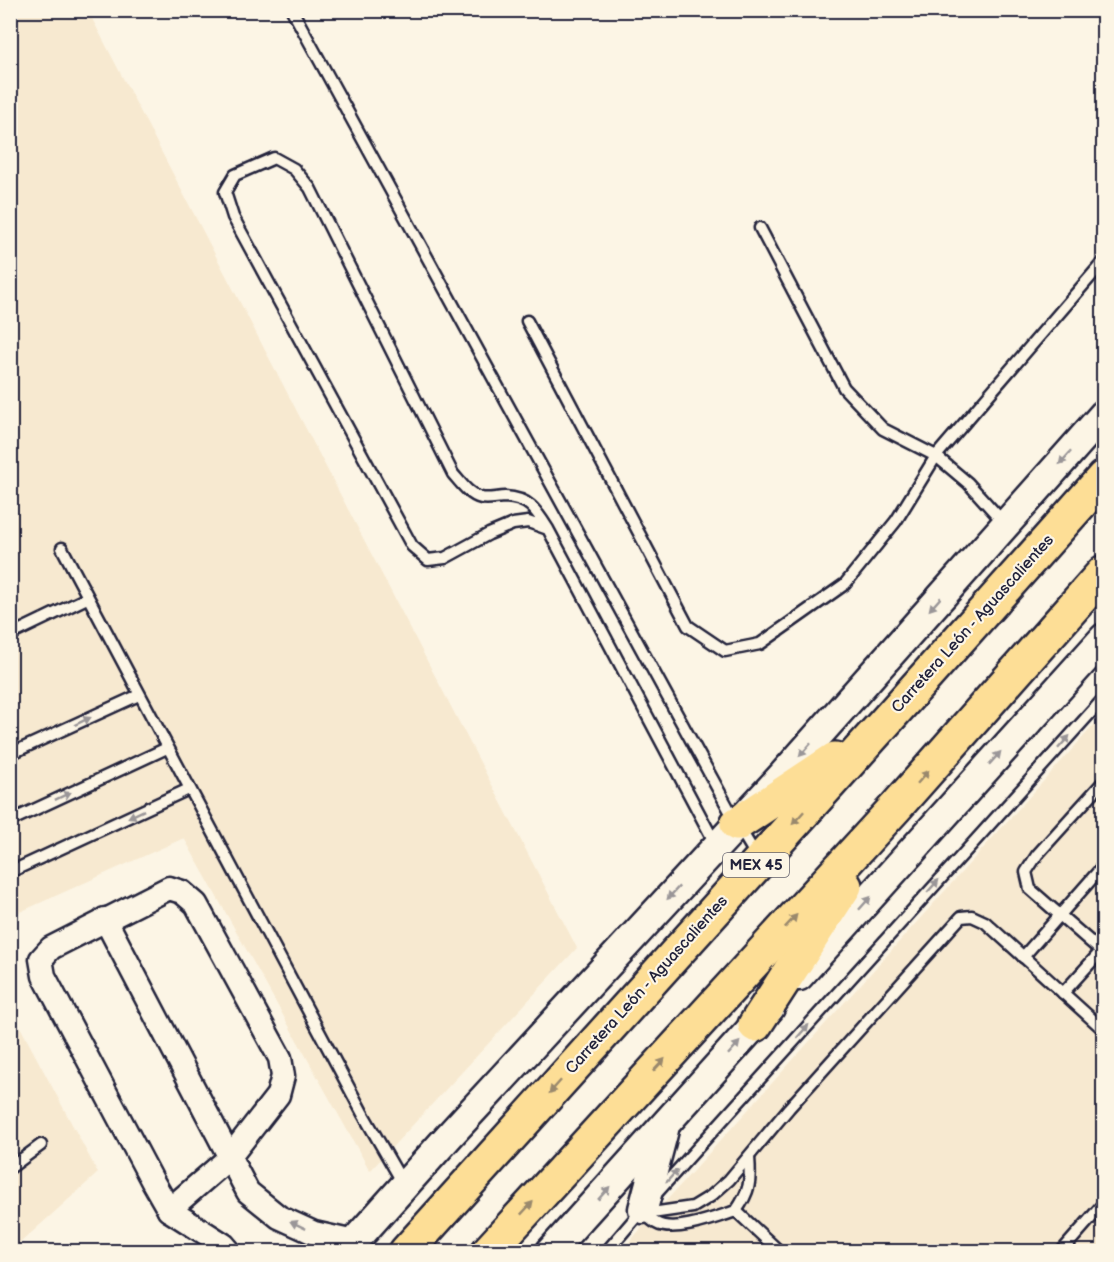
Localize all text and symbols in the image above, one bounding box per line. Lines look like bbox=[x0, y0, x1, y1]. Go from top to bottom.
one-way arrow bbox=[1059, 450, 1072, 465]
street label: Carretera León - Aguascalientes bbox=[888, 531, 1058, 717]
one-way arrow bbox=[929, 596, 942, 611]
one-way arrow bbox=[74, 716, 92, 726]
one-way arrow bbox=[1057, 734, 1071, 749]
one-way arrow bbox=[798, 742, 812, 757]
one-way arrow bbox=[988, 751, 1001, 766]
one-way arrow bbox=[916, 770, 929, 785]
one-way arrow bbox=[55, 792, 72, 801]
one-way arrow bbox=[128, 809, 145, 818]
one-way arrow bbox=[792, 811, 806, 825]
road number: MEX 45 bbox=[723, 853, 789, 877]
one-way arrow bbox=[926, 879, 940, 894]
one-way arrow bbox=[667, 886, 681, 900]
street label: Carretera León - Aguascalientes bbox=[562, 892, 732, 1078]
one-way arrow bbox=[858, 896, 871, 911]
one-way arrow bbox=[784, 914, 798, 929]
one-way arrow bbox=[796, 1024, 810, 1039]
one-way arrow bbox=[727, 1041, 740, 1056]
one-way arrow bbox=[652, 1058, 665, 1073]
one-way arrow bbox=[549, 1079, 562, 1094]
one-way arrow bbox=[665, 1169, 678, 1184]
one-way arrow bbox=[597, 1185, 611, 1200]
one-way arrow bbox=[520, 1201, 534, 1216]
one-way arrow bbox=[289, 1221, 306, 1230]

